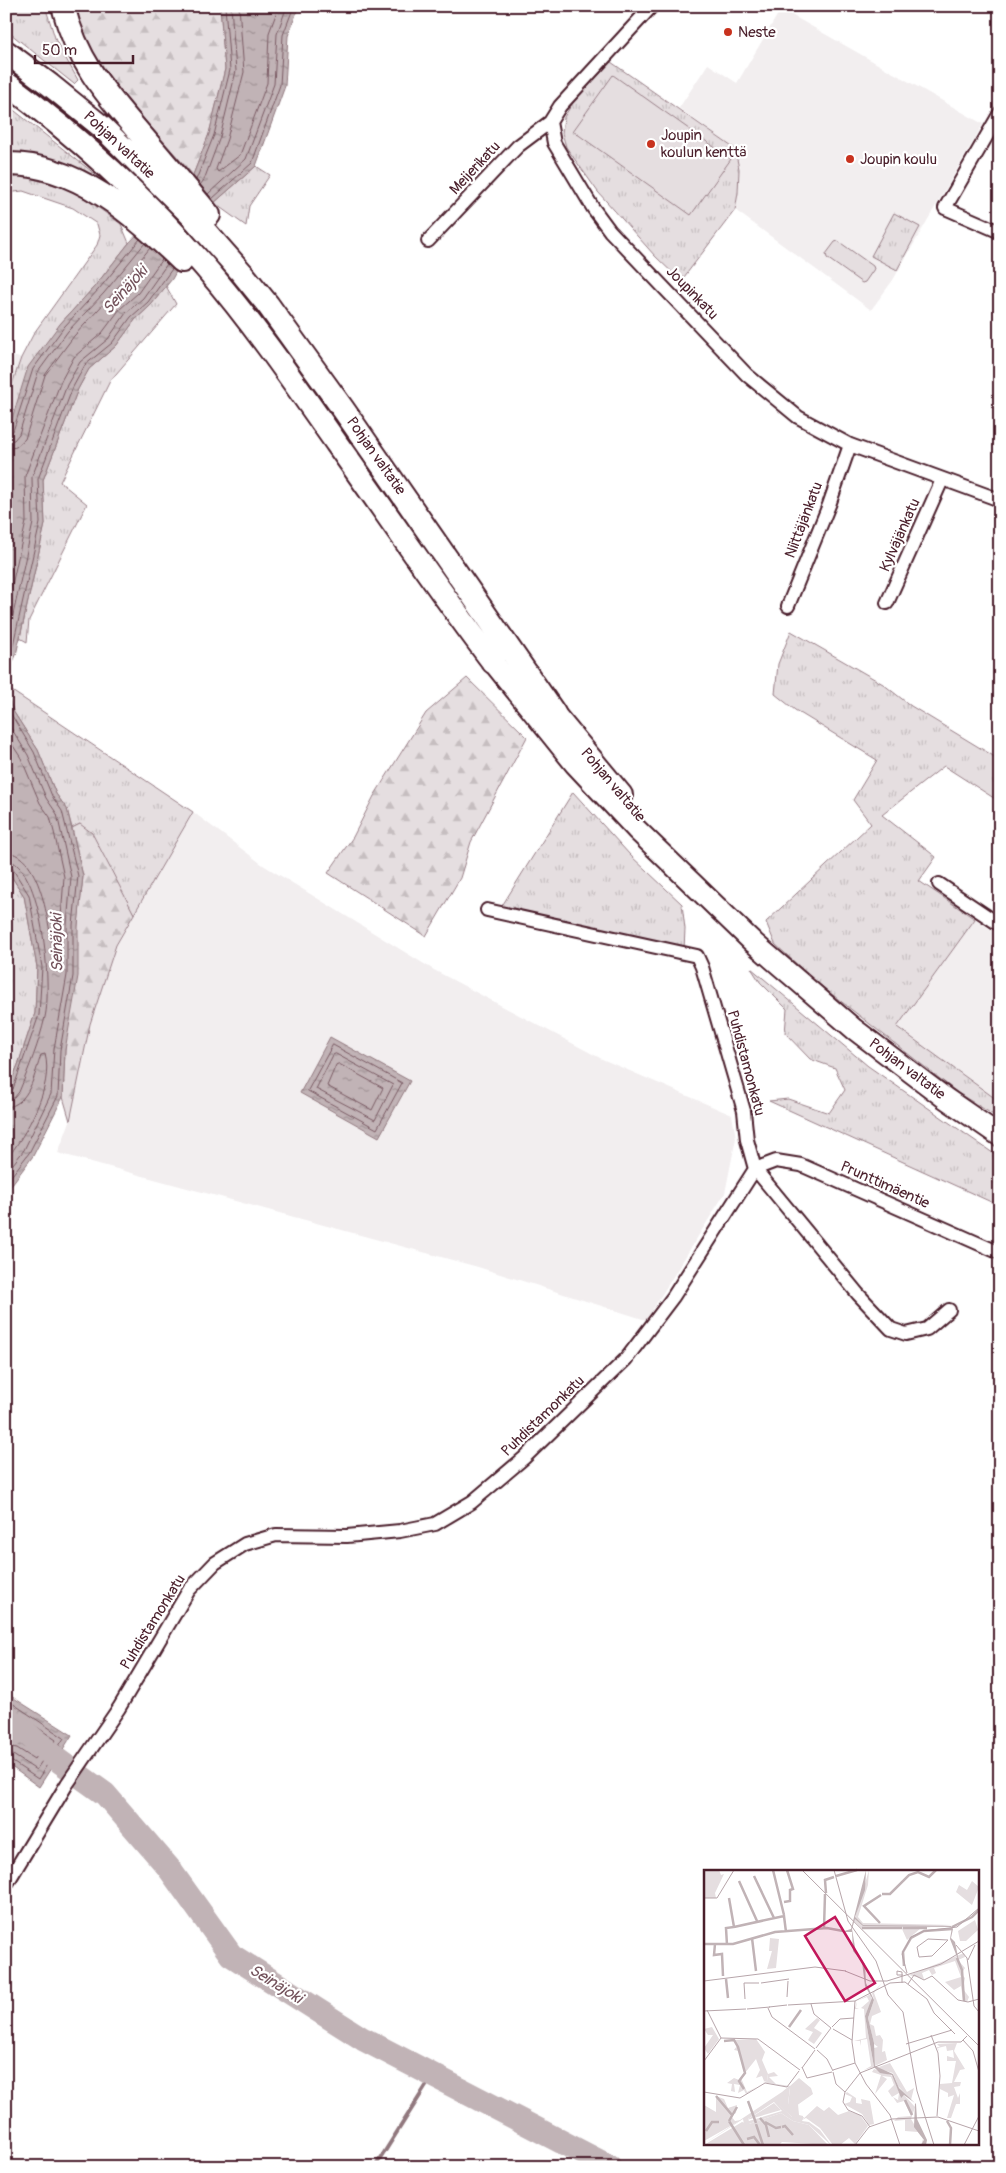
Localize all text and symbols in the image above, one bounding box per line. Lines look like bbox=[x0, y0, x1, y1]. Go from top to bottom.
place label: Neste bbox=[738, 23, 776, 42]
marker: Neste bbox=[722, 26, 734, 38]
scale bar bbox=[35, 32, 132, 64]
text: 50 m bbox=[42, 41, 77, 60]
street label: Pohjan valtatie bbox=[79, 107, 159, 183]
place label: Joupin koulun kenttä bbox=[661, 126, 747, 162]
street label: Meijerikatu bbox=[445, 137, 505, 199]
marker: Joupin koulun kenttä bbox=[645, 138, 657, 150]
place label: Joupin koulu bbox=[860, 150, 937, 169]
marker: Joupin koulu bbox=[844, 153, 856, 165]
water label: Seinäjoki bbox=[98, 260, 153, 318]
street label: Joupinkatu bbox=[662, 262, 722, 324]
street label: Pohjan valtatie bbox=[342, 413, 410, 499]
street label: Niittäjänkatu bbox=[781, 479, 827, 561]
street label: Kylväjänkatu bbox=[875, 495, 925, 575]
street label: Pohjan valtatie bbox=[576, 744, 650, 826]
water label: Seinäjoki bbox=[46, 911, 68, 972]
street label: Puhdistamonkatu bbox=[723, 1008, 769, 1118]
street label: Pohjan valtatie bbox=[865, 1034, 950, 1104]
street label: Prunttimäentie bbox=[837, 1157, 933, 1213]
street label: Puhdistamonkatu bbox=[497, 1371, 589, 1461]
street label: Puhdistamonkatu bbox=[116, 1571, 190, 1673]
inset map bbox=[704, 1870, 978, 2146]
water label: Seinäjoki bbox=[246, 1960, 308, 2009]

